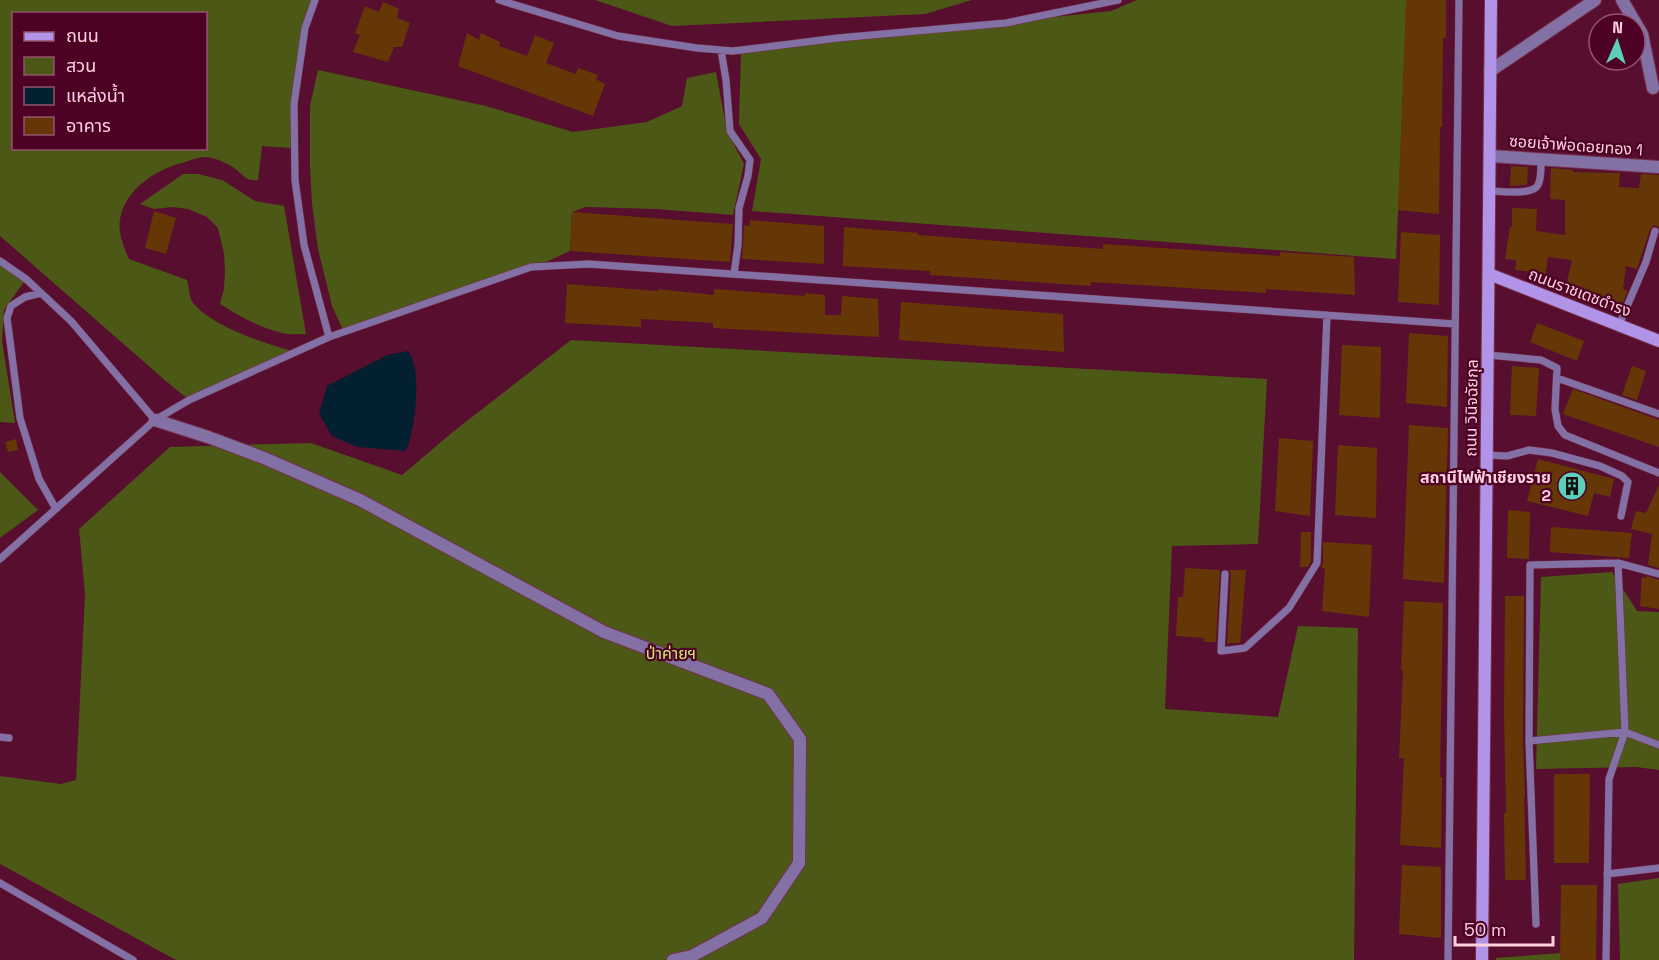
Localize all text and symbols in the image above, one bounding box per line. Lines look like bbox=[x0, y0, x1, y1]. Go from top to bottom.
legend bbox=[12, 12, 207, 150]
north arrow bbox=[1587, 12, 1647, 72]
text: N bbox=[1612, 17, 1624, 38]
text: ถนน bbox=[66, 24, 99, 47]
text: สวน bbox=[66, 54, 96, 77]
text: แหล่งน้ำ bbox=[66, 83, 125, 107]
text: อาคาร bbox=[66, 114, 111, 137]
street label: ซอยเจ้าพ่อดอยทอง 1 bbox=[1508, 130, 1644, 161]
street label: ถนนราชเดชดำรง bbox=[1525, 263, 1634, 322]
street label: ถนน วินิจฉัยกุล bbox=[1460, 359, 1483, 457]
place label: สถานีไฟฟ้าเชียงราย 2 bbox=[1420, 467, 1551, 506]
building icon: สถานีไฟฟ้าเชียงราย 2 bbox=[1556, 470, 1588, 502]
park label: ป่าค่ายฯ bbox=[646, 643, 696, 664]
scale bar bbox=[1455, 909, 1552, 947]
text: 50 m bbox=[1464, 918, 1506, 941]

